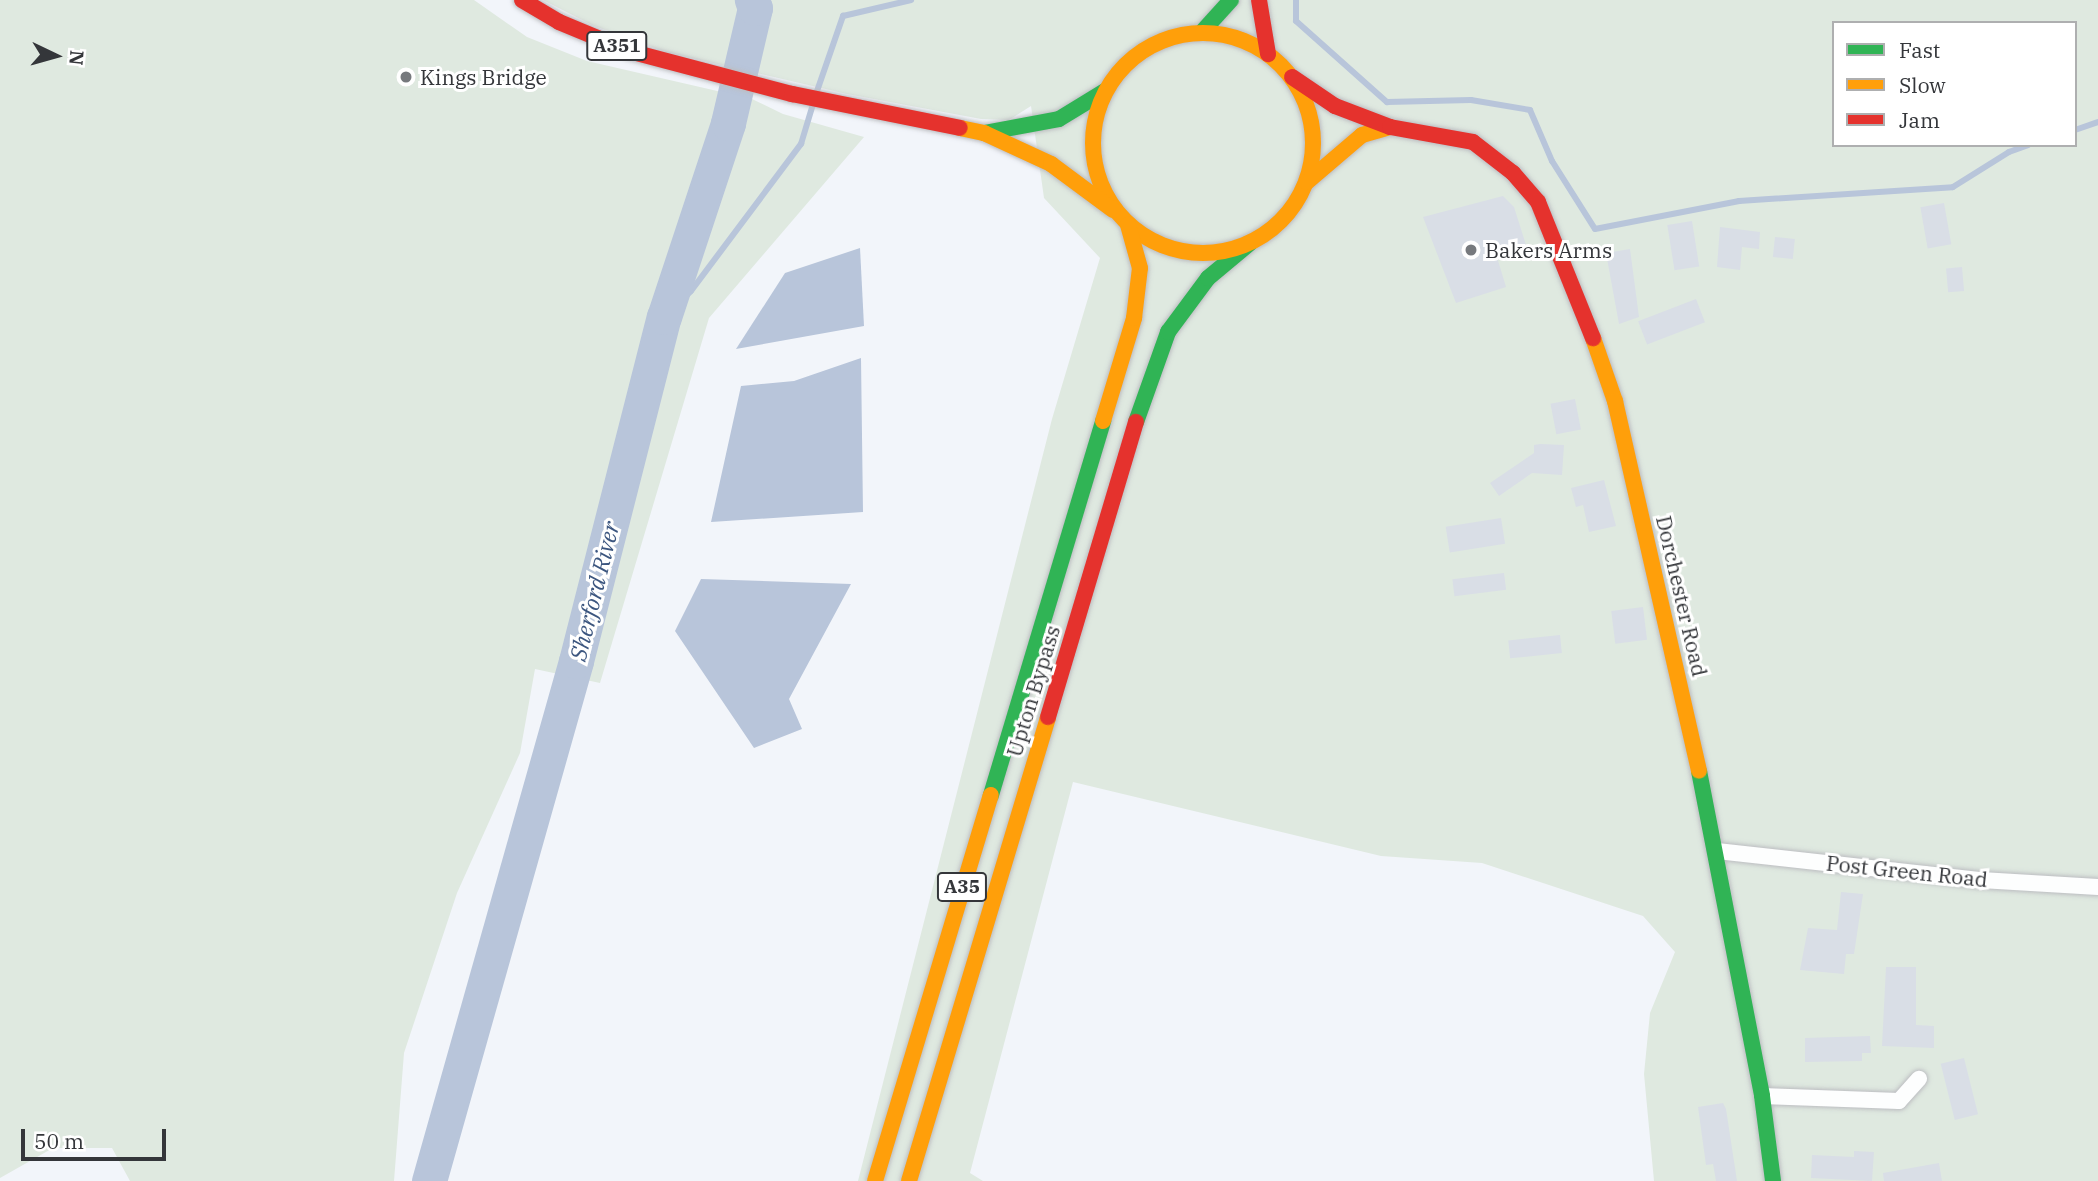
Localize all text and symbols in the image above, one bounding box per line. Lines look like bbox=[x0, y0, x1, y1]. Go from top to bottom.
north arrow bbox=[21, 21, 91, 91]
legend bbox=[1832, 21, 2077, 147]
road number: A351 bbox=[586, 30, 648, 61]
text: Fast bbox=[1899, 36, 1940, 64]
text: N bbox=[64, 49, 90, 66]
place label: Kings Bridge bbox=[420, 64, 547, 90]
marker: Kings Bridge bbox=[398, 69, 414, 85]
text: Slow bbox=[1899, 71, 1946, 99]
text: Jam bbox=[1899, 106, 1940, 134]
place label: Bakers Arms bbox=[1485, 237, 1612, 263]
marker: Bakers Arms bbox=[1463, 242, 1479, 258]
street label: Dorchester Road bbox=[1651, 513, 1713, 679]
water label: Sherford River bbox=[563, 519, 625, 663]
street label: Upton Bypass bbox=[1001, 622, 1065, 760]
street label: Post Green Road bbox=[1825, 850, 1989, 892]
road number: A35 bbox=[936, 872, 988, 902]
scale bar bbox=[24, 1114, 170, 1158]
text: 50 m bbox=[34, 1127, 84, 1155]

